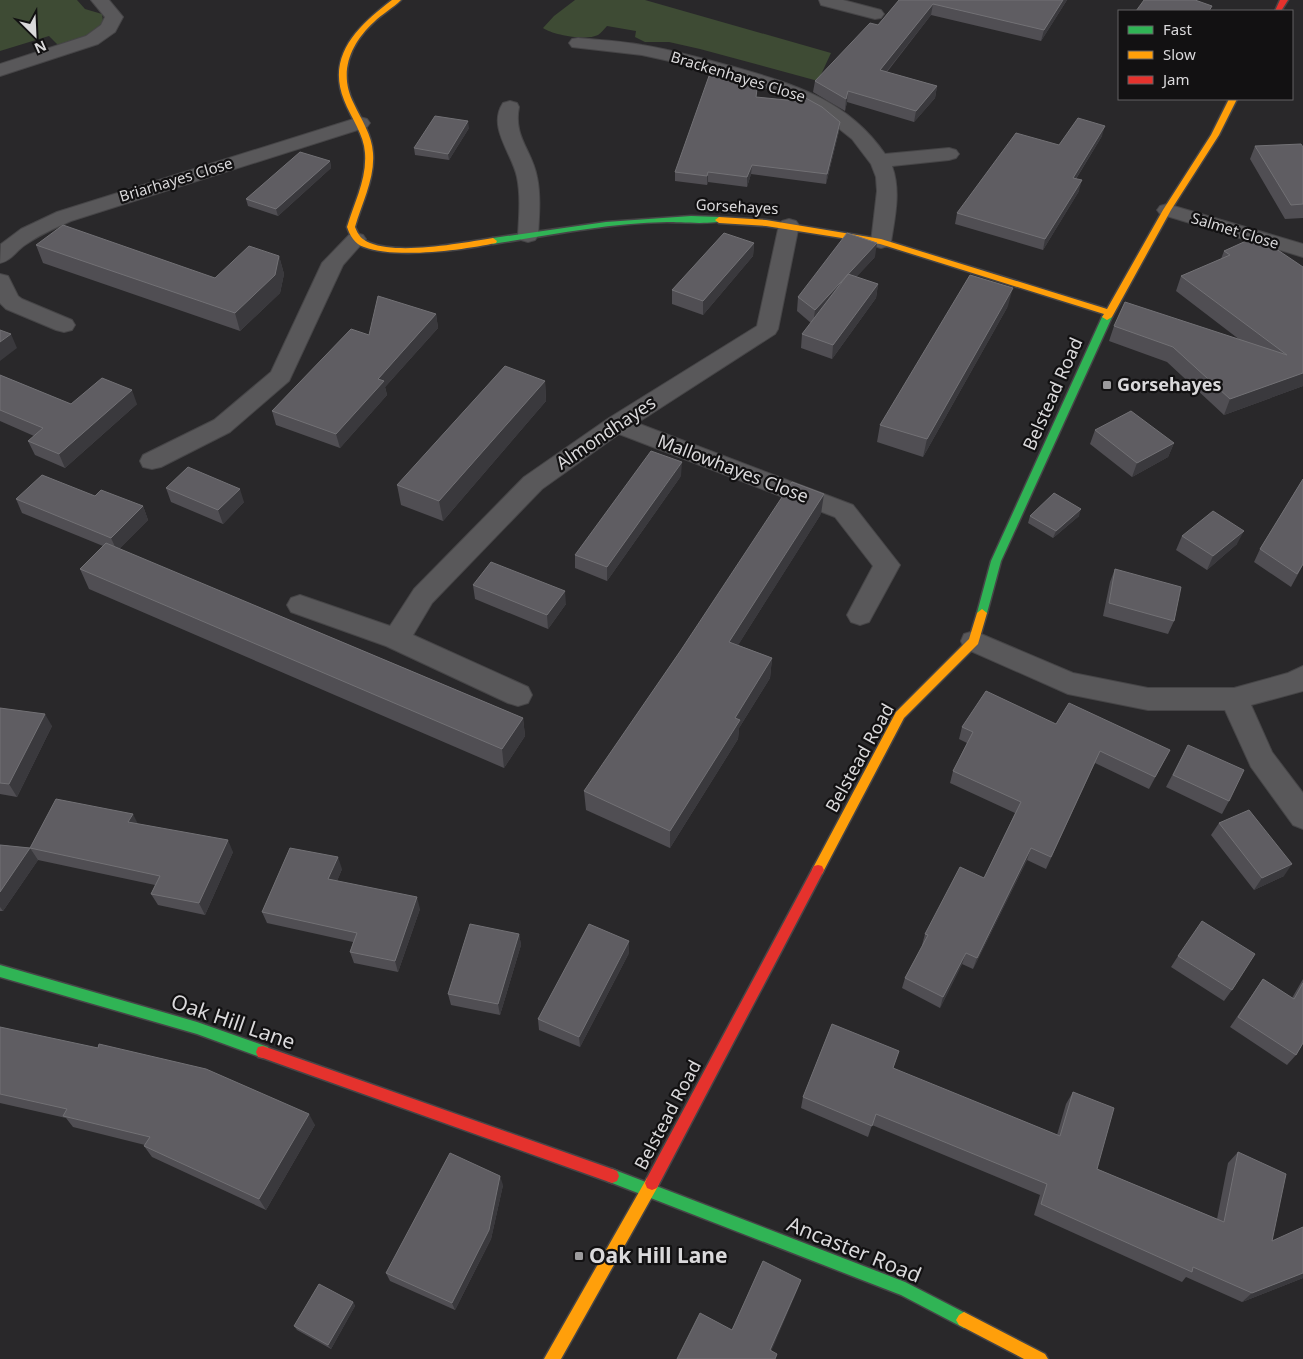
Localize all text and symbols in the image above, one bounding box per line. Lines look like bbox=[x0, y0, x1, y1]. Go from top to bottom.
north arrow bbox=[10, 10, 60, 60]
legend bbox=[1118, 10, 1293, 100]
text: Fast bbox=[1163, 19, 1192, 39]
text: N bbox=[31, 36, 50, 58]
text: Slow bbox=[1163, 44, 1196, 64]
street label: Brackenhayes Close bbox=[668, 46, 808, 106]
text: Jam bbox=[1161, 69, 1190, 89]
street label: Briarhayes Close bbox=[117, 152, 235, 206]
street label: Gorsehayes bbox=[695, 194, 779, 218]
street label: Salmet Close bbox=[1189, 207, 1281, 253]
street label: Belstead Road bbox=[1017, 334, 1088, 454]
place label: Gorsehayes bbox=[1117, 372, 1222, 396]
marker: Gorsehayes bbox=[1101, 379, 1113, 391]
street label: Almondhayes bbox=[551, 390, 660, 474]
street label: Mallowhayes Close bbox=[654, 428, 812, 508]
street label: Belstead Road bbox=[819, 699, 899, 816]
street label: Oak Hill Lane bbox=[167, 987, 299, 1055]
street label: Belstead Road bbox=[628, 1056, 706, 1174]
street label: Ancaster Road bbox=[783, 1209, 926, 1289]
place label: Oak Hill Lane bbox=[589, 1241, 728, 1269]
marker: Oak Hill Lane bbox=[573, 1250, 585, 1262]

